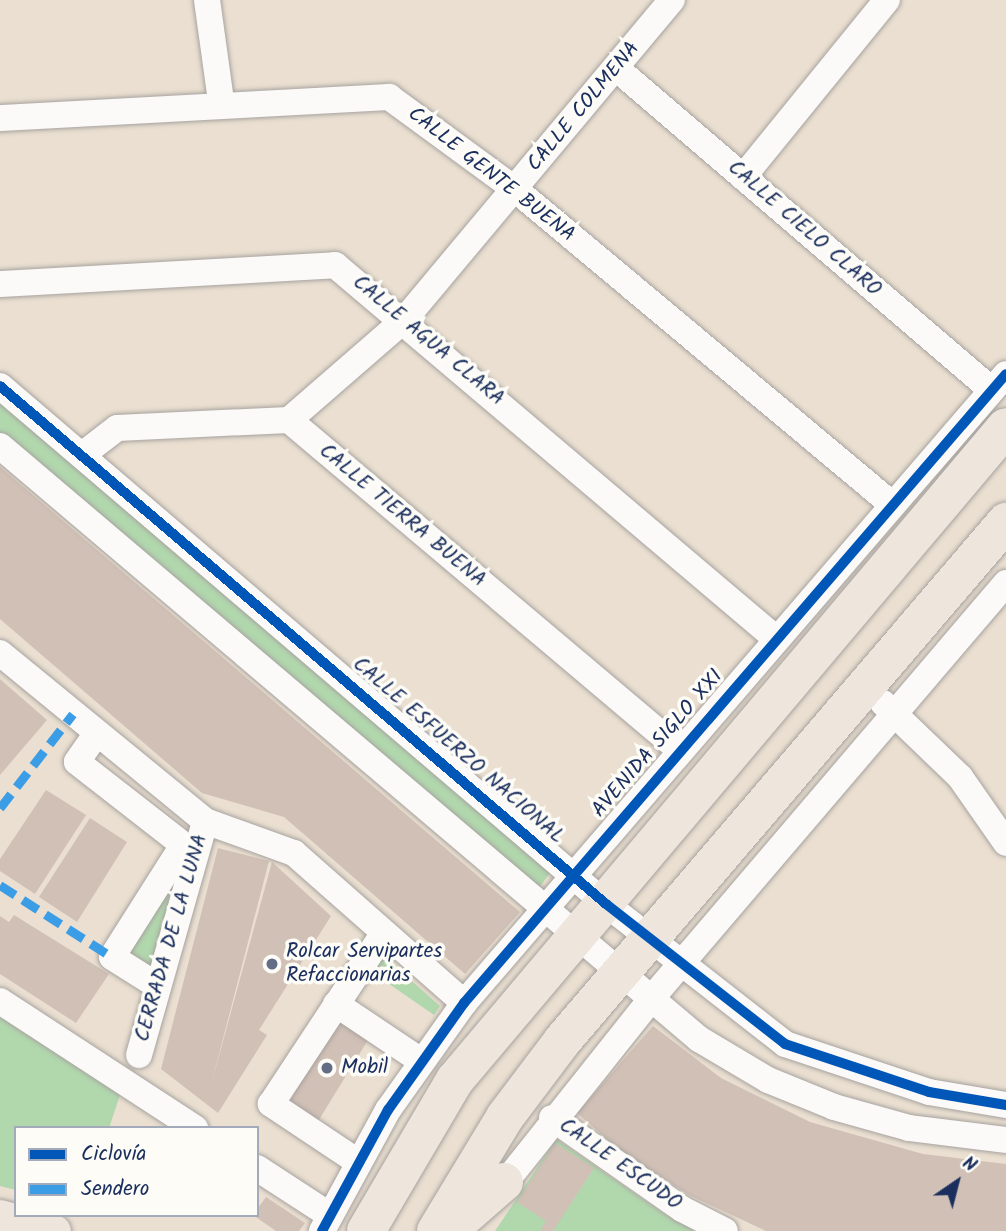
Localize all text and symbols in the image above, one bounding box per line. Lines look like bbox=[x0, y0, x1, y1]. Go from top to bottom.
street label: CALLE COLMENA bbox=[522, 37, 646, 177]
street label: CALLE GENTE BUENA bbox=[402, 102, 580, 248]
street label: CALLE CIELO CLARO bbox=[722, 156, 886, 302]
street label: CALLE AGUA CLARA bbox=[347, 270, 509, 412]
street label: CALLE TIERRA BUENA bbox=[313, 439, 491, 593]
street label: CALLE ESFUERZO NACIONAL bbox=[347, 652, 569, 850]
street label: AVENIDA SIGLO XXI bbox=[587, 665, 729, 823]
street label: CERRADA DE LA LUNA bbox=[130, 831, 214, 1045]
place label: Rolcar Servipartes Refaccionarias bbox=[286, 939, 442, 989]
marker: Rolcar Servipartes Refaccionarias bbox=[264, 956, 280, 972]
place label: Mobil bbox=[341, 1055, 388, 1081]
marker: Mobil bbox=[319, 1060, 335, 1076]
street label: CALLE ESCUDO bbox=[554, 1113, 686, 1217]
legend bbox=[14, 1126, 259, 1217]
text: Ciclovía bbox=[81, 1138, 146, 1171]
north arrow bbox=[922, 1147, 992, 1217]
text: N bbox=[956, 1149, 983, 1181]
text: Sendero bbox=[81, 1173, 149, 1206]

